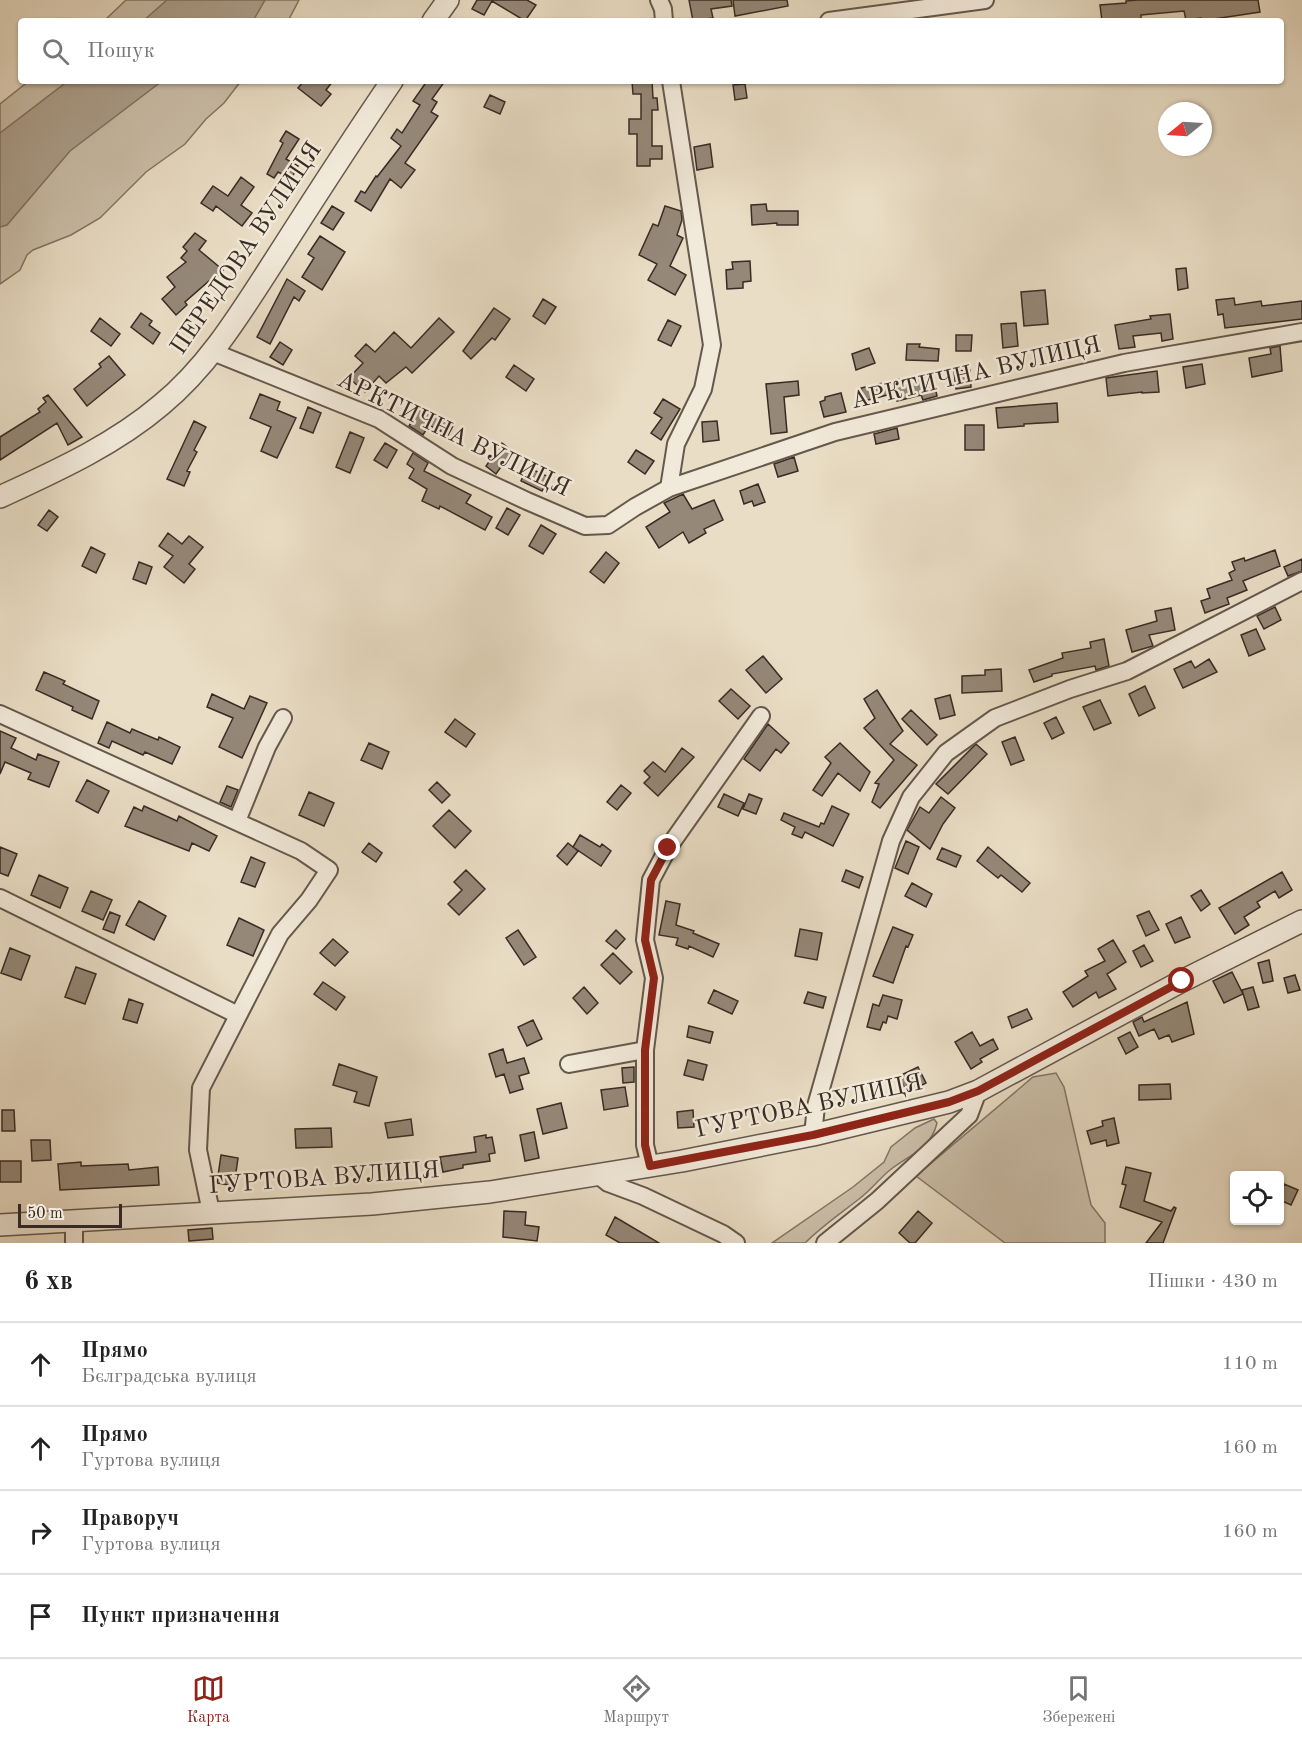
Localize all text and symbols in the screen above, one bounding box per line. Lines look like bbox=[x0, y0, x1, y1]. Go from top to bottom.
search box bbox=[18, 18, 1284, 84]
icon: search bbox=[39, 35, 72, 68]
text: Пошук bbox=[87, 40, 155, 62]
north arrow bbox=[1158, 102, 1212, 156]
street label: ПЕРЕДОВА ВУЛИЦЯ bbox=[167, 139, 327, 359]
street label: АРКТИЧНА ВУЛИЦЯ bbox=[849, 334, 1103, 414]
street label: АРКТИЧНА ВУЛИЦЯ bbox=[333, 368, 573, 502]
route end bbox=[654, 834, 680, 860]
route start bbox=[1168, 967, 1194, 993]
street label: ГУРТОВА ВУЛИЦЯ bbox=[693, 1071, 925, 1143]
street label: ГУРТОВА ВУЛИЦЯ bbox=[208, 1159, 440, 1199]
map controls bbox=[1230, 1171, 1284, 1225]
button: locate bbox=[1230, 1171, 1284, 1225]
scale bar bbox=[18, 1201, 122, 1228]
text: 50 m bbox=[27, 1206, 63, 1222]
text: 6 хв bbox=[24, 1269, 73, 1295]
text: Пішки · 430 m bbox=[1148, 1272, 1278, 1292]
text: Прямо bbox=[81, 1340, 148, 1362]
icon: ahead bbox=[24, 1348, 57, 1381]
text: 110 m bbox=[1222, 1354, 1278, 1374]
text: Бєлградська вулиця bbox=[81, 1367, 257, 1387]
text: Прямо bbox=[81, 1424, 148, 1446]
icon: ahead bbox=[24, 1432, 57, 1465]
text: 160 m bbox=[1222, 1438, 1278, 1458]
text: Гуртова вулиця bbox=[81, 1451, 221, 1471]
text: Праворуч bbox=[81, 1508, 179, 1530]
icon: right bbox=[24, 1516, 57, 1549]
text: 160 m bbox=[1222, 1522, 1278, 1542]
text: Гуртова вулиця bbox=[81, 1535, 221, 1555]
icon: arrive bbox=[24, 1600, 57, 1633]
text: Пункт призначення bbox=[81, 1605, 280, 1627]
tab: Карта bbox=[187, 1672, 230, 1728]
tab: Маршрут bbox=[603, 1672, 669, 1728]
tab: Збережені bbox=[1042, 1672, 1115, 1728]

